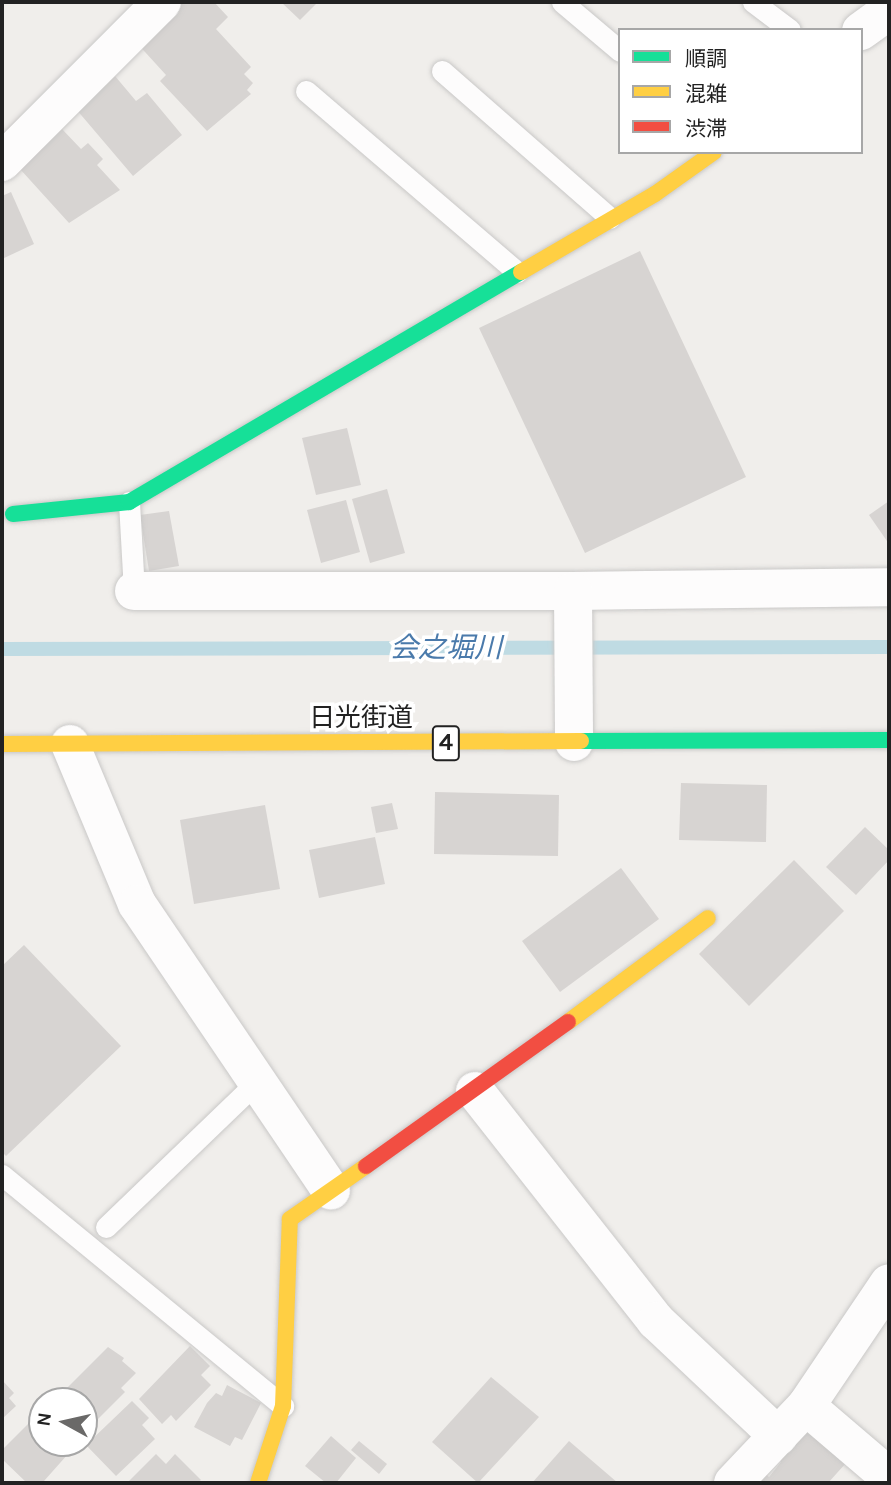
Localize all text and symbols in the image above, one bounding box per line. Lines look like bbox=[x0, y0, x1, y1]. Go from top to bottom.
legend bbox=[618, 28, 863, 154]
text: 順調 bbox=[685, 47, 727, 71]
text: 混雑 bbox=[685, 82, 727, 106]
text: 渋滞 bbox=[685, 117, 727, 141]
water label: 会之堀川 bbox=[390, 631, 502, 665]
street label: 日光街道 bbox=[309, 702, 413, 734]
road number: 4 bbox=[430, 722, 462, 764]
north arrow bbox=[28, 1387, 98, 1457]
text: N bbox=[32, 1411, 56, 1428]

